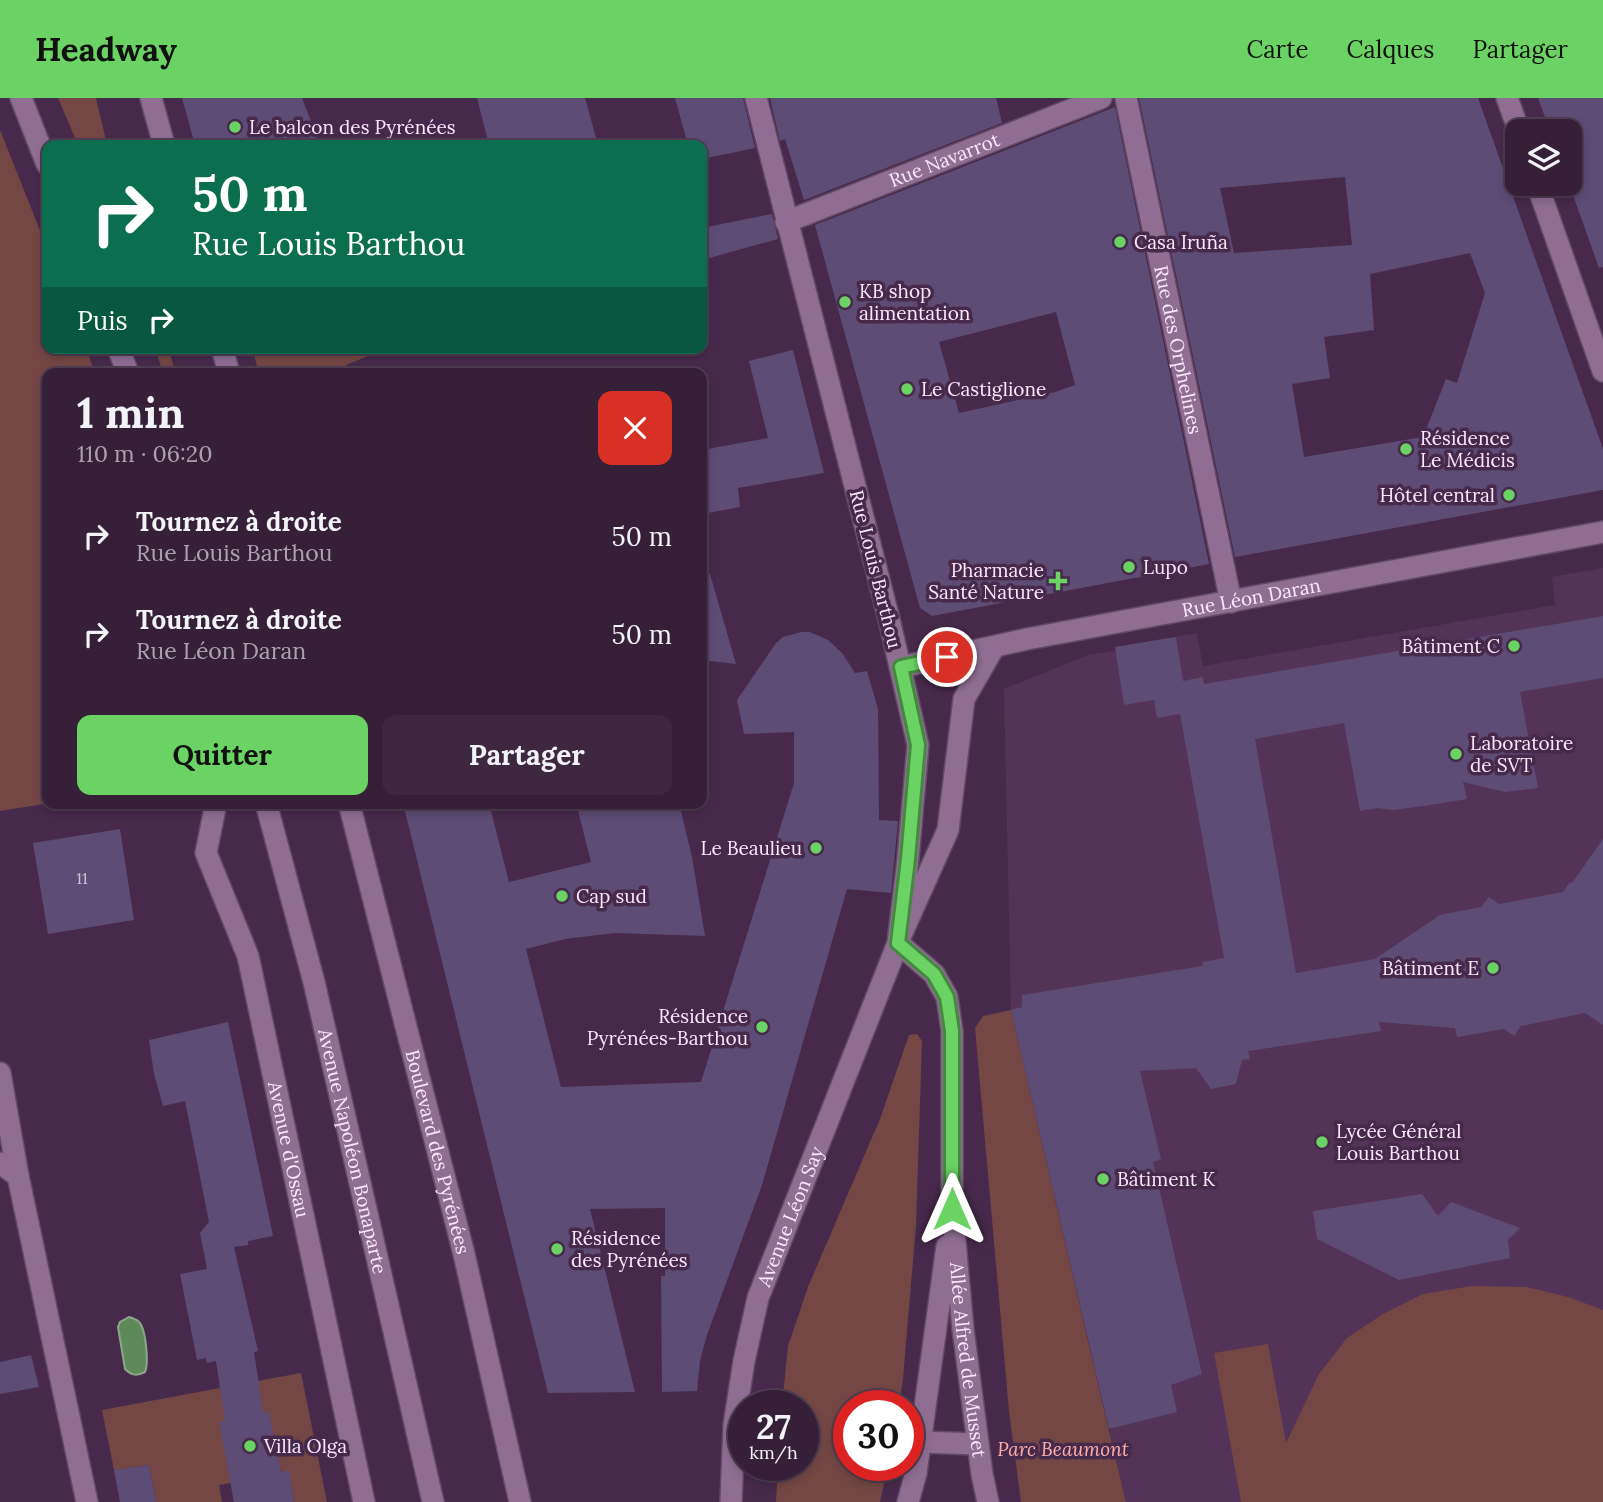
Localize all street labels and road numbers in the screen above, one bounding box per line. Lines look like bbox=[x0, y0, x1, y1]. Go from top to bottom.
street label: Rue Navarrot bbox=[886, 127, 1003, 192]
street label: Rue des Orphelines bbox=[1149, 263, 1208, 436]
street label: Rue Louis Barthou bbox=[845, 487, 907, 651]
street label: Rue Léon Daran bbox=[1180, 573, 1322, 622]
street label: Avenue Napoléon Bonaparte bbox=[313, 1025, 392, 1276]
street label: Boulevard des Pyrénées bbox=[400, 1047, 476, 1257]
street label: Avenue d'Ossau bbox=[263, 1078, 315, 1220]
street label: Avenue Léon Say bbox=[751, 1143, 829, 1291]
street label: Allée Alfred de Musset bbox=[945, 1260, 992, 1460]

